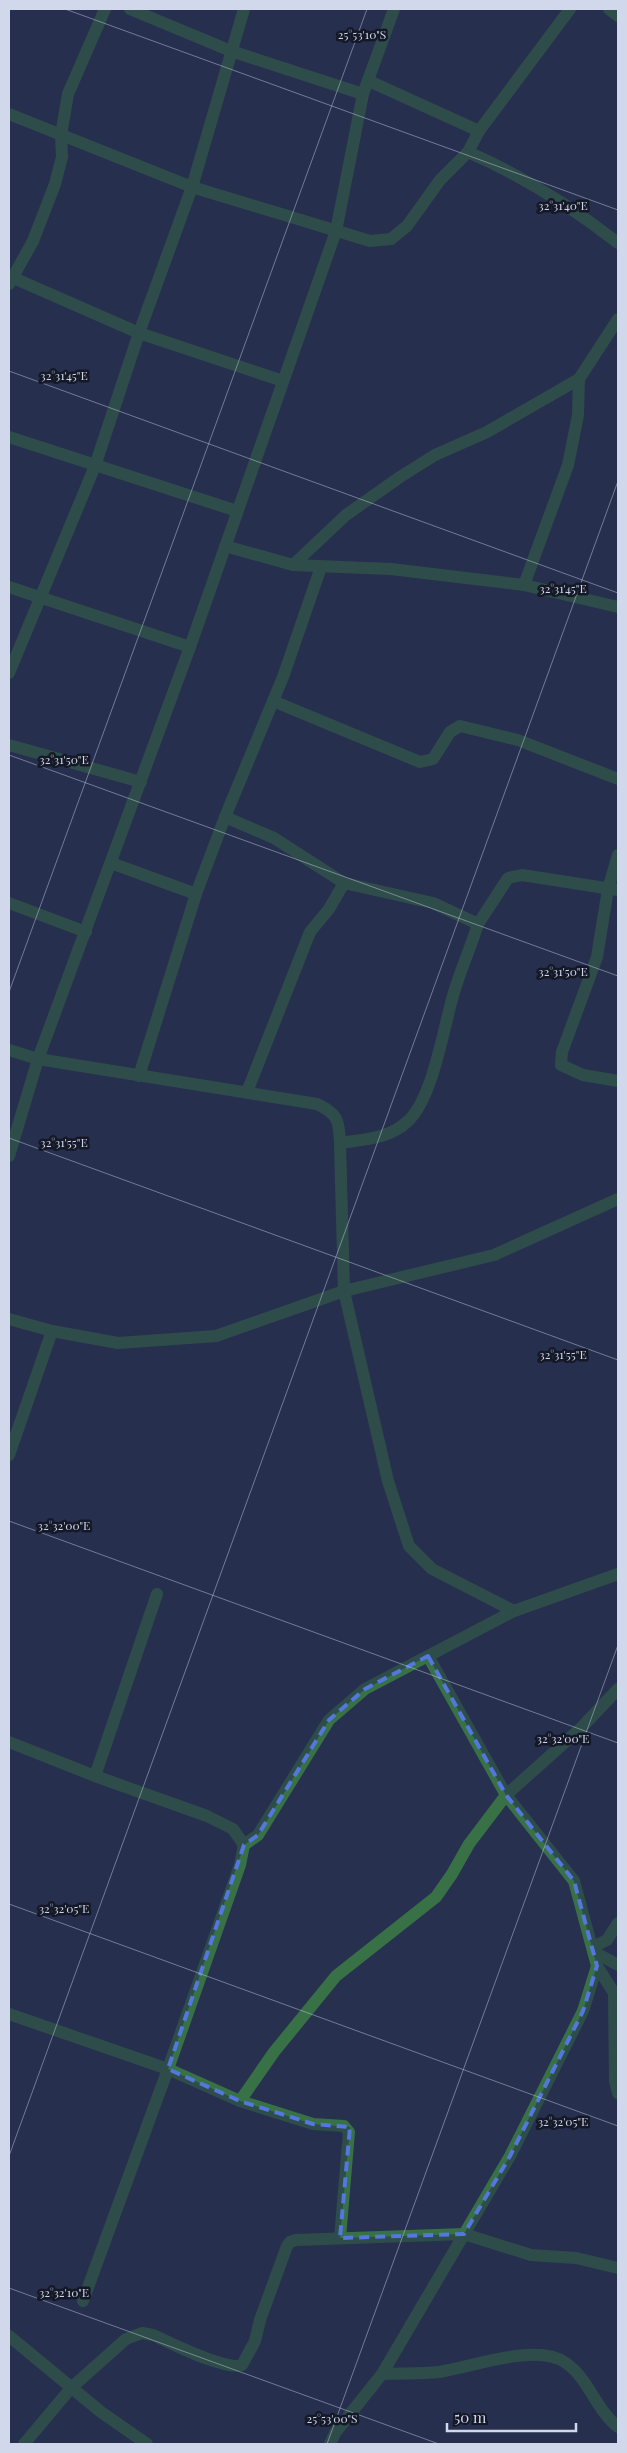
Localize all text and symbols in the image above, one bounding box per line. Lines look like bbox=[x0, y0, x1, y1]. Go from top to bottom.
text: 25°53'10"S bbox=[338, 26, 386, 42]
text: 32°31'40"E bbox=[538, 197, 588, 213]
text: 32°31'45"E bbox=[40, 367, 88, 383]
text: 32°31'45"E bbox=[539, 580, 587, 596]
text: 32°31'50"E bbox=[39, 751, 89, 767]
text: 32°31'50"E bbox=[538, 963, 588, 979]
text: 32°31'55"E bbox=[40, 1134, 88, 1150]
text: 32°31'55"E bbox=[539, 1346, 587, 1362]
text: 32°32'00"E bbox=[38, 1517, 90, 1533]
text: 32°32'00"E bbox=[537, 1730, 589, 1746]
text: 32°32'05"E bbox=[39, 1900, 89, 1916]
text: 32°32'05"E bbox=[538, 2113, 588, 2129]
text: 32°32'10"E bbox=[39, 2284, 89, 2300]
scale bar bbox=[447, 2400, 576, 2432]
text: 50 m bbox=[454, 2407, 487, 2427]
text: 25°53'00"S bbox=[306, 2410, 358, 2426]

